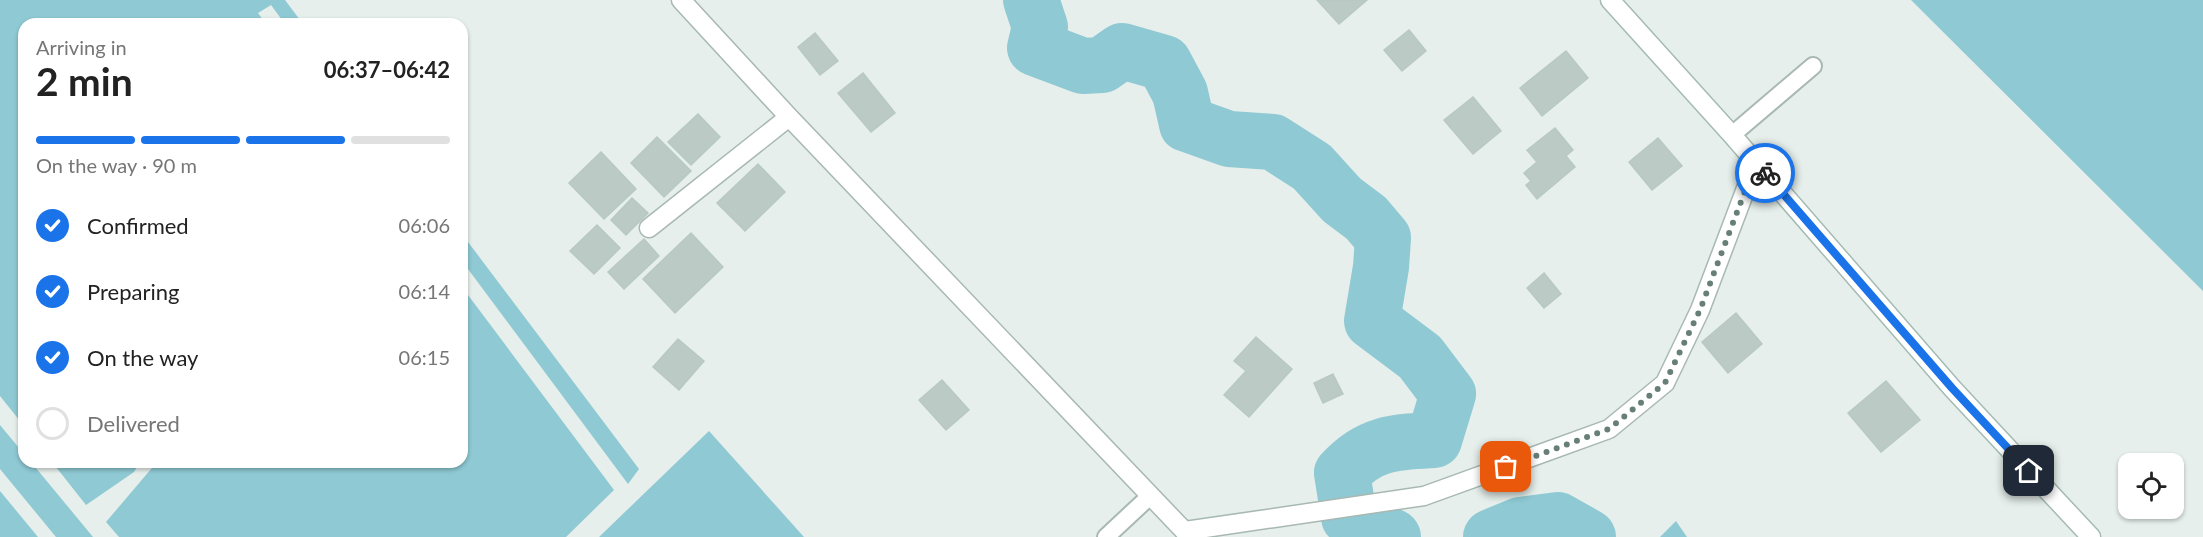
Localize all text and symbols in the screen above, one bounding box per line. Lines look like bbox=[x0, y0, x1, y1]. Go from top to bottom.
text: Arriving in bbox=[36, 35, 127, 59]
text: 06:37–06:42 bbox=[324, 56, 450, 83]
text: 2 min bbox=[36, 58, 133, 104]
courier bbox=[1735, 143, 1795, 203]
text: On the way · 90 m bbox=[36, 153, 197, 177]
icon: bike bbox=[1749, 157, 1782, 190]
icon: check bbox=[36, 209, 69, 242]
text: Confirmed bbox=[87, 212, 189, 239]
text: 06:06 bbox=[399, 213, 450, 237]
icon: check bbox=[36, 275, 69, 308]
text: Preparing bbox=[87, 278, 179, 305]
text: 06:14 bbox=[399, 279, 450, 303]
icon: check bbox=[36, 341, 69, 374]
text: On the way bbox=[87, 344, 198, 371]
text: 06:15 bbox=[399, 345, 450, 369]
text: Delivered bbox=[87, 410, 180, 437]
pin bbox=[1480, 441, 1531, 492]
pin bbox=[2003, 445, 2054, 496]
icon: bag bbox=[1489, 450, 1522, 483]
map controls bbox=[2118, 453, 2184, 519]
button: locate bbox=[2118, 453, 2184, 519]
icon: home bbox=[2012, 454, 2045, 487]

